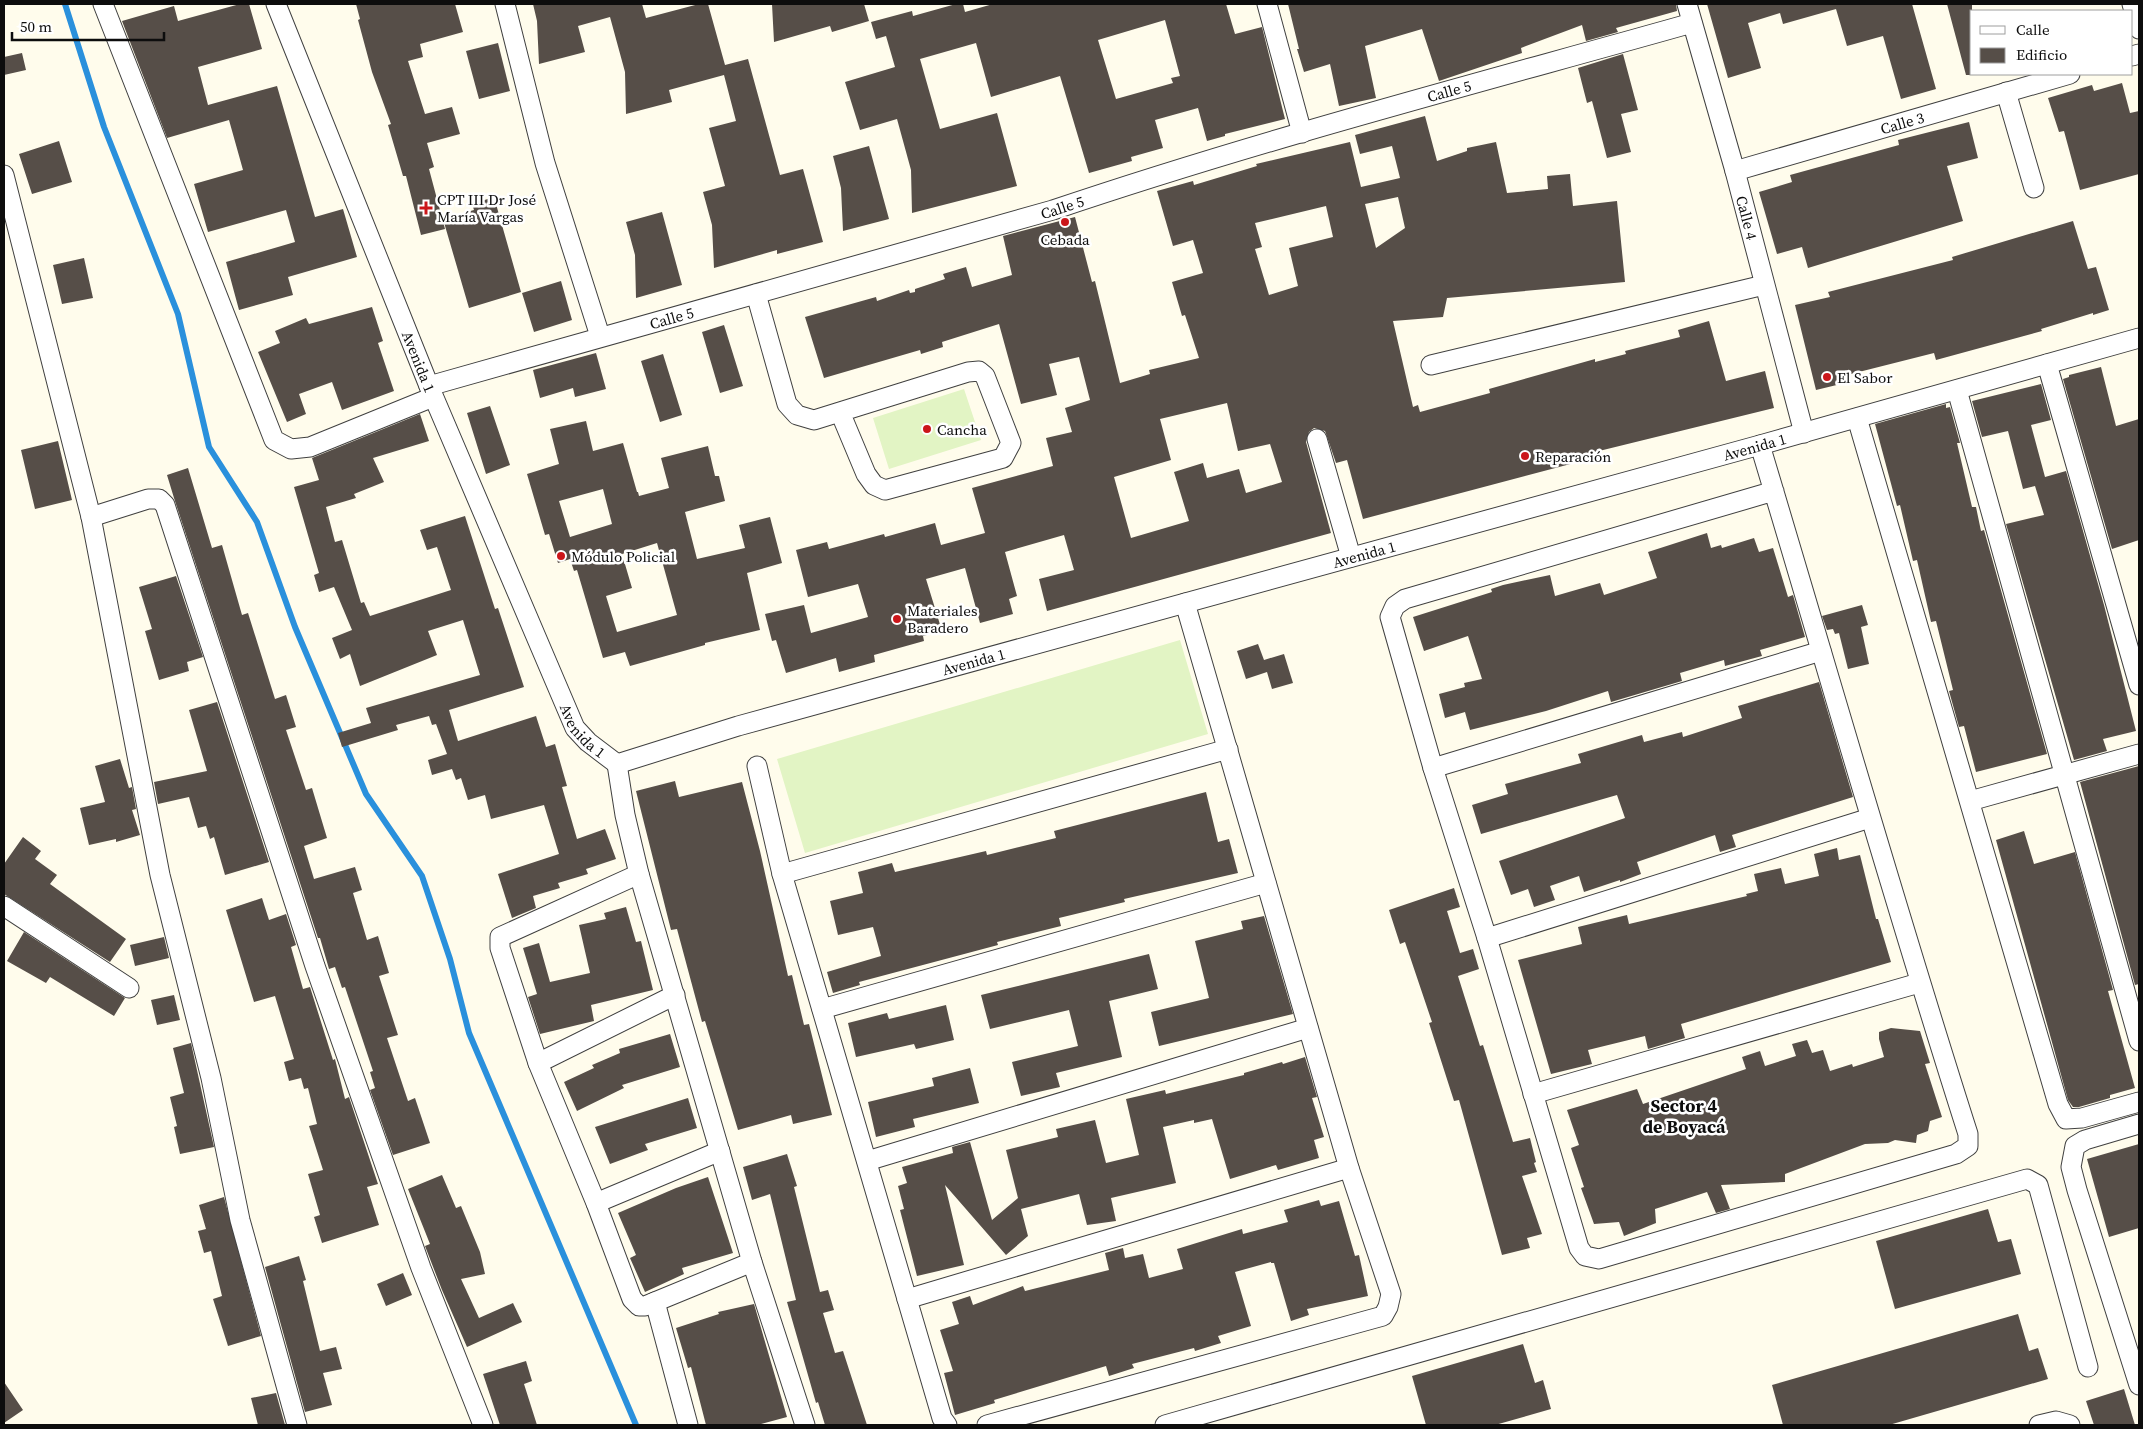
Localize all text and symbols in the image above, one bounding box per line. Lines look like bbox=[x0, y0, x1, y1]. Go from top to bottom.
scale bar bbox=[12, 10, 165, 42]
legend bbox=[1970, 10, 2133, 75]
text: 50 m bbox=[20, 16, 52, 37]
text: Calle bbox=[2016, 19, 2050, 40]
text: Edificio bbox=[2016, 44, 2067, 65]
street label: Calle 5 bbox=[1425, 74, 1473, 107]
street label: Calle 3 bbox=[1878, 106, 1927, 139]
place label: CPT III Dr José María Vargas bbox=[437, 189, 536, 227]
street label: Calle 5 bbox=[1038, 190, 1087, 224]
street label: Calle 4 bbox=[1731, 193, 1763, 242]
marker: CPT III Dr José María Vargas bbox=[419, 201, 433, 215]
marker: Cebada bbox=[1059, 216, 1071, 228]
place label: Cebada bbox=[1040, 229, 1090, 250]
street label: Calle 5 bbox=[647, 301, 696, 334]
street label: Avenida 1 bbox=[397, 328, 441, 395]
place label: El Sabor bbox=[1837, 367, 1893, 388]
marker: El Sabor bbox=[1821, 371, 1833, 383]
place label: Cancha bbox=[937, 419, 987, 440]
marker: Cancha bbox=[921, 423, 933, 435]
street label: Avenida 1 bbox=[1721, 428, 1789, 465]
place label: Reparación bbox=[1535, 446, 1611, 467]
marker: Reparación bbox=[1519, 450, 1531, 462]
street label: Avenida 1 bbox=[1330, 535, 1398, 573]
place label: Módulo Policial bbox=[571, 546, 676, 567]
marker: Módulo Policial bbox=[555, 550, 567, 562]
place label: Materiales Baradero bbox=[907, 600, 977, 638]
marker: Materiales Baradero bbox=[891, 613, 903, 625]
street label: Avenida 1 bbox=[940, 643, 1007, 680]
street label: Avenida 1 bbox=[555, 700, 610, 762]
district label: Sector 4 de Boyacá bbox=[1642, 1093, 1726, 1139]

